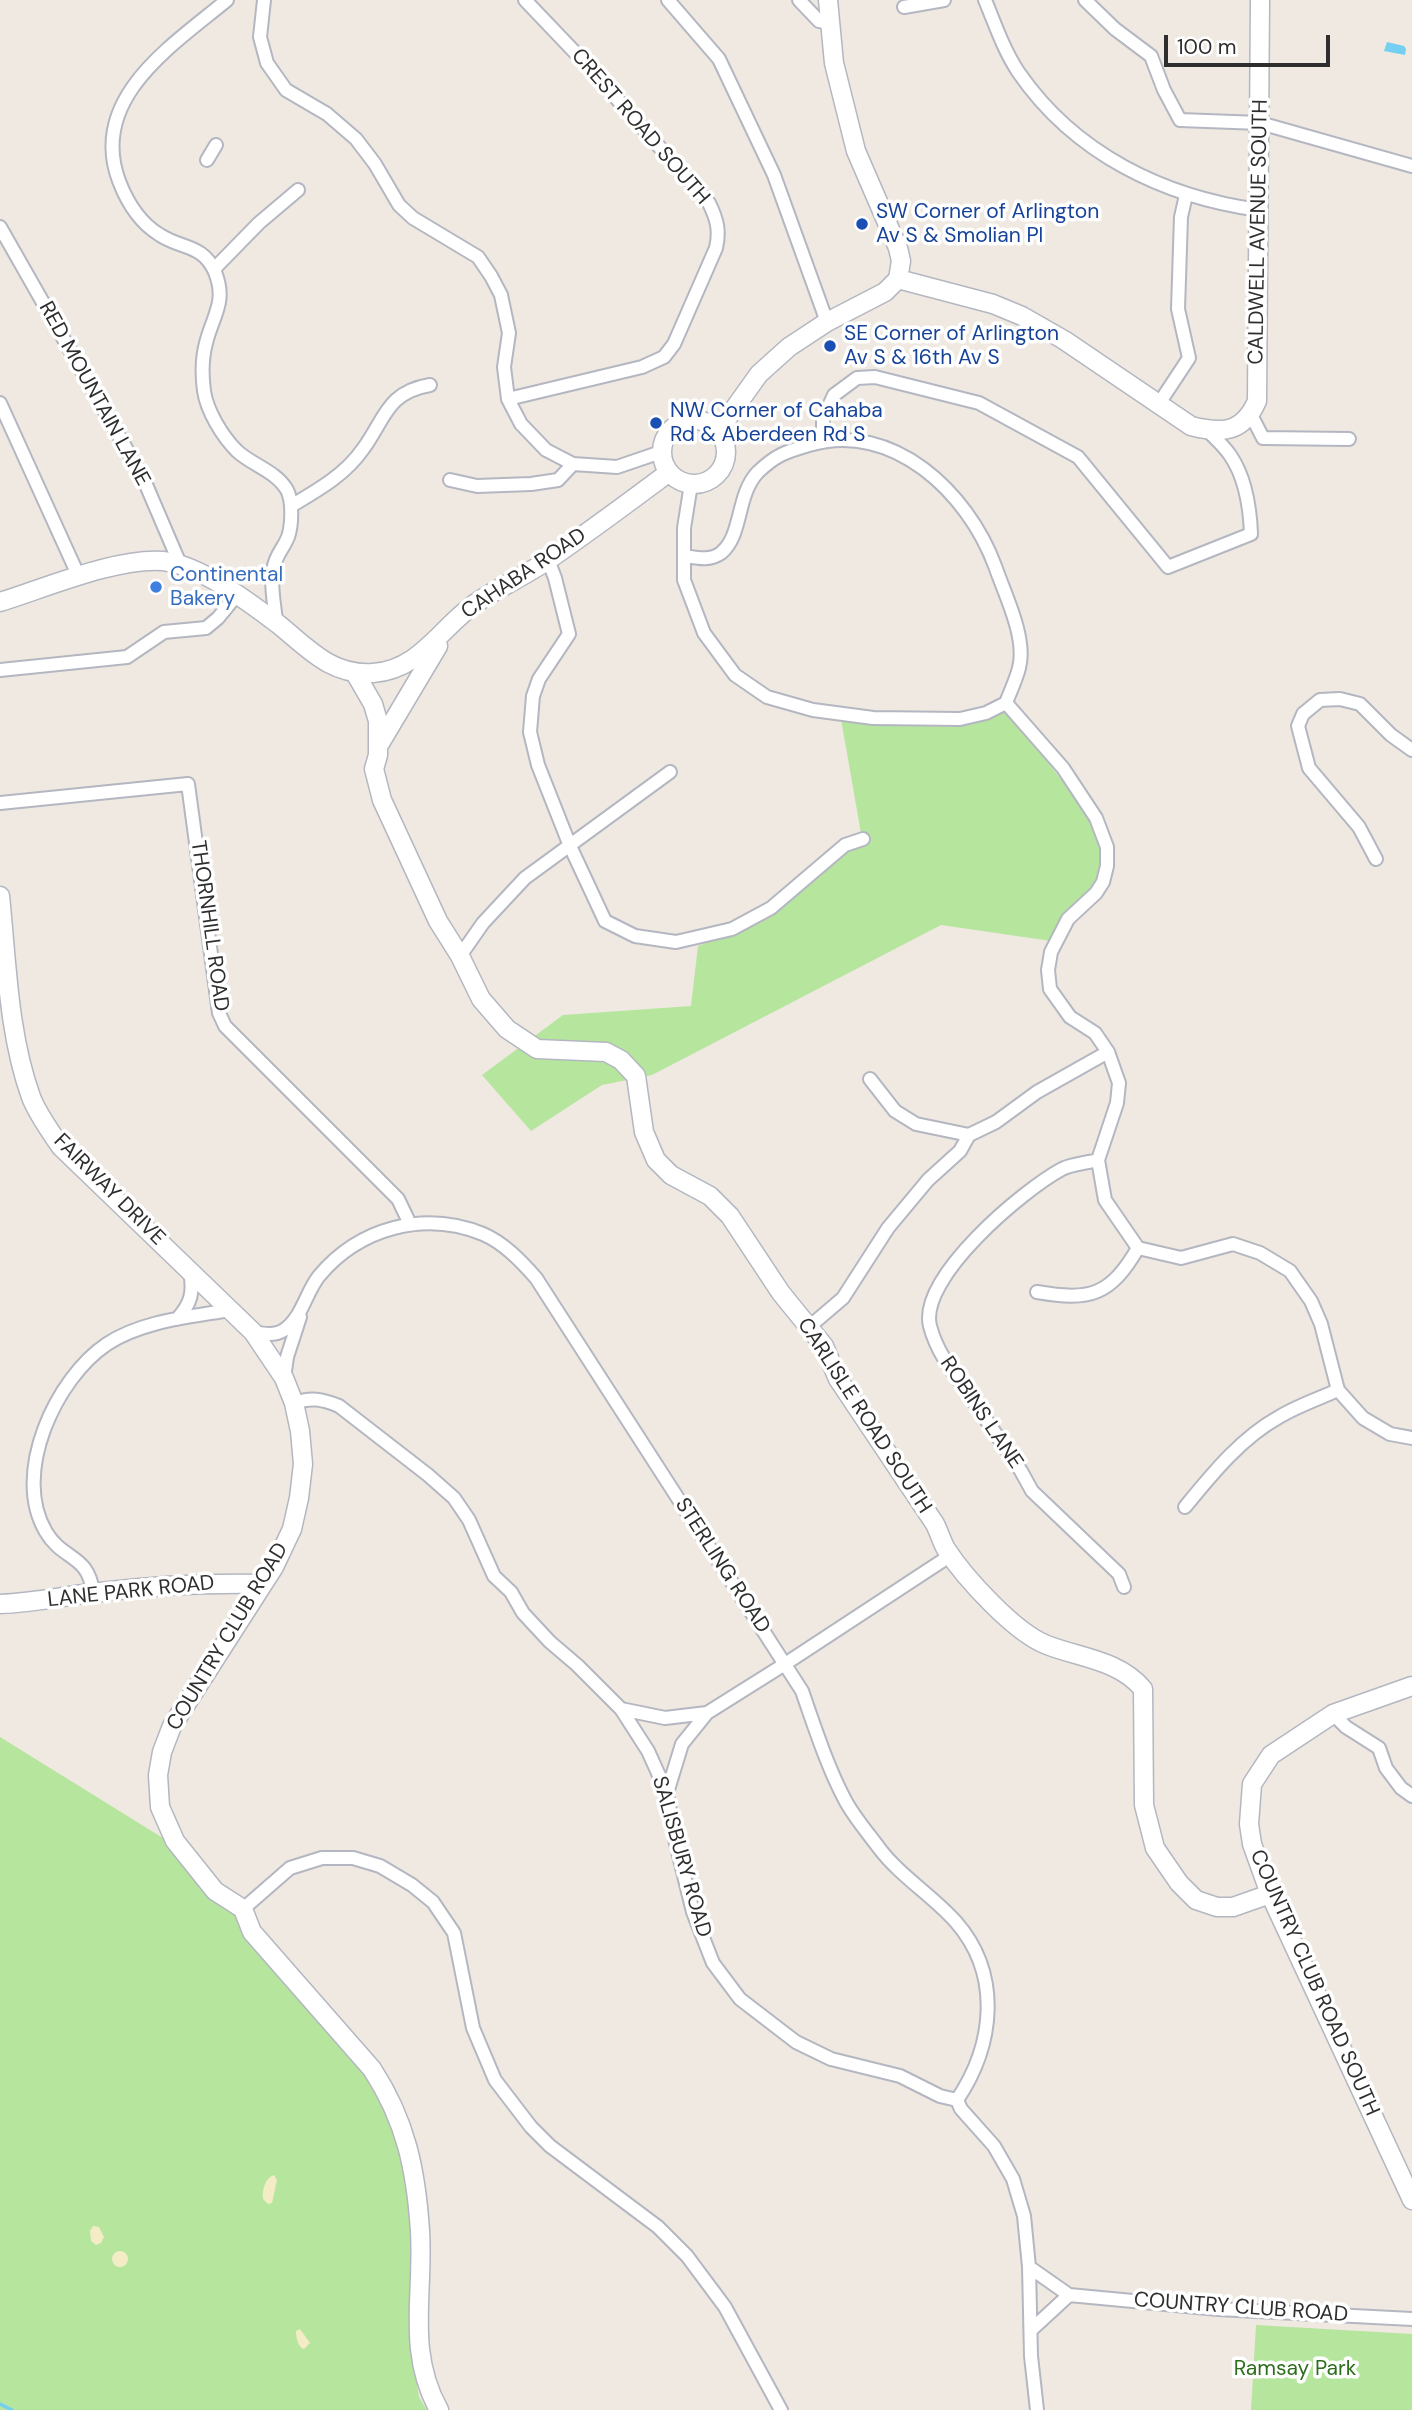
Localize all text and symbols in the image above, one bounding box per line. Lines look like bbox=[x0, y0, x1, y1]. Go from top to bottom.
scale bar bbox=[1167, 21, 1333, 65]
text: 100 m bbox=[1177, 33, 1237, 61]
street label: CREST ROAD SOUTH bbox=[565, 44, 715, 210]
street label: CALDWELL AVENUE SOUTH bbox=[1244, 99, 1274, 365]
place label: SW Corner of Arlington Av S & Smolian Pl bbox=[876, 199, 1099, 249]
marker: SW Corner of Arlington Av S & Smolian Pl bbox=[854, 216, 870, 232]
street label: RED MOUNTAIN LANE bbox=[33, 297, 155, 491]
place label: SE Corner of Arlington Av S & 16th Av S bbox=[844, 321, 1059, 371]
marker: SE Corner of Arlington Av S & 16th Av S bbox=[822, 338, 838, 354]
place label: NW Corner of Cahaba Rd & Aberdeen Rd S bbox=[670, 398, 883, 448]
marker: NW Corner of Cahaba Rd & Aberdeen Rd S bbox=[648, 415, 664, 431]
street label: CAHABA ROAD bbox=[457, 523, 591, 625]
place label: Continental Bakery bbox=[170, 562, 283, 612]
marker: Continental Bakery bbox=[148, 579, 164, 595]
street label: THORNHILL ROAD bbox=[185, 839, 233, 1013]
street label: FAIRWAY DRIVE bbox=[48, 1129, 170, 1251]
street label: CARLISLE ROAD SOUTH bbox=[791, 1314, 937, 1518]
street label: ROBINS LANE bbox=[934, 1352, 1028, 1474]
street label: STERLING ROAD bbox=[669, 1494, 775, 1638]
street label: COUNTRY CLUB ROAD bbox=[162, 1539, 294, 1735]
street label: LANE PARK ROAD bbox=[46, 1571, 216, 1613]
street label: SALISBURY ROAD bbox=[646, 1774, 716, 1940]
street label: COUNTRY CLUB ROAD SOUTH bbox=[1244, 1846, 1384, 2120]
street label: COUNTRY CLUB ROAD bbox=[1133, 2288, 1349, 2328]
park label: Ramsay Park bbox=[1234, 2356, 1356, 2382]

